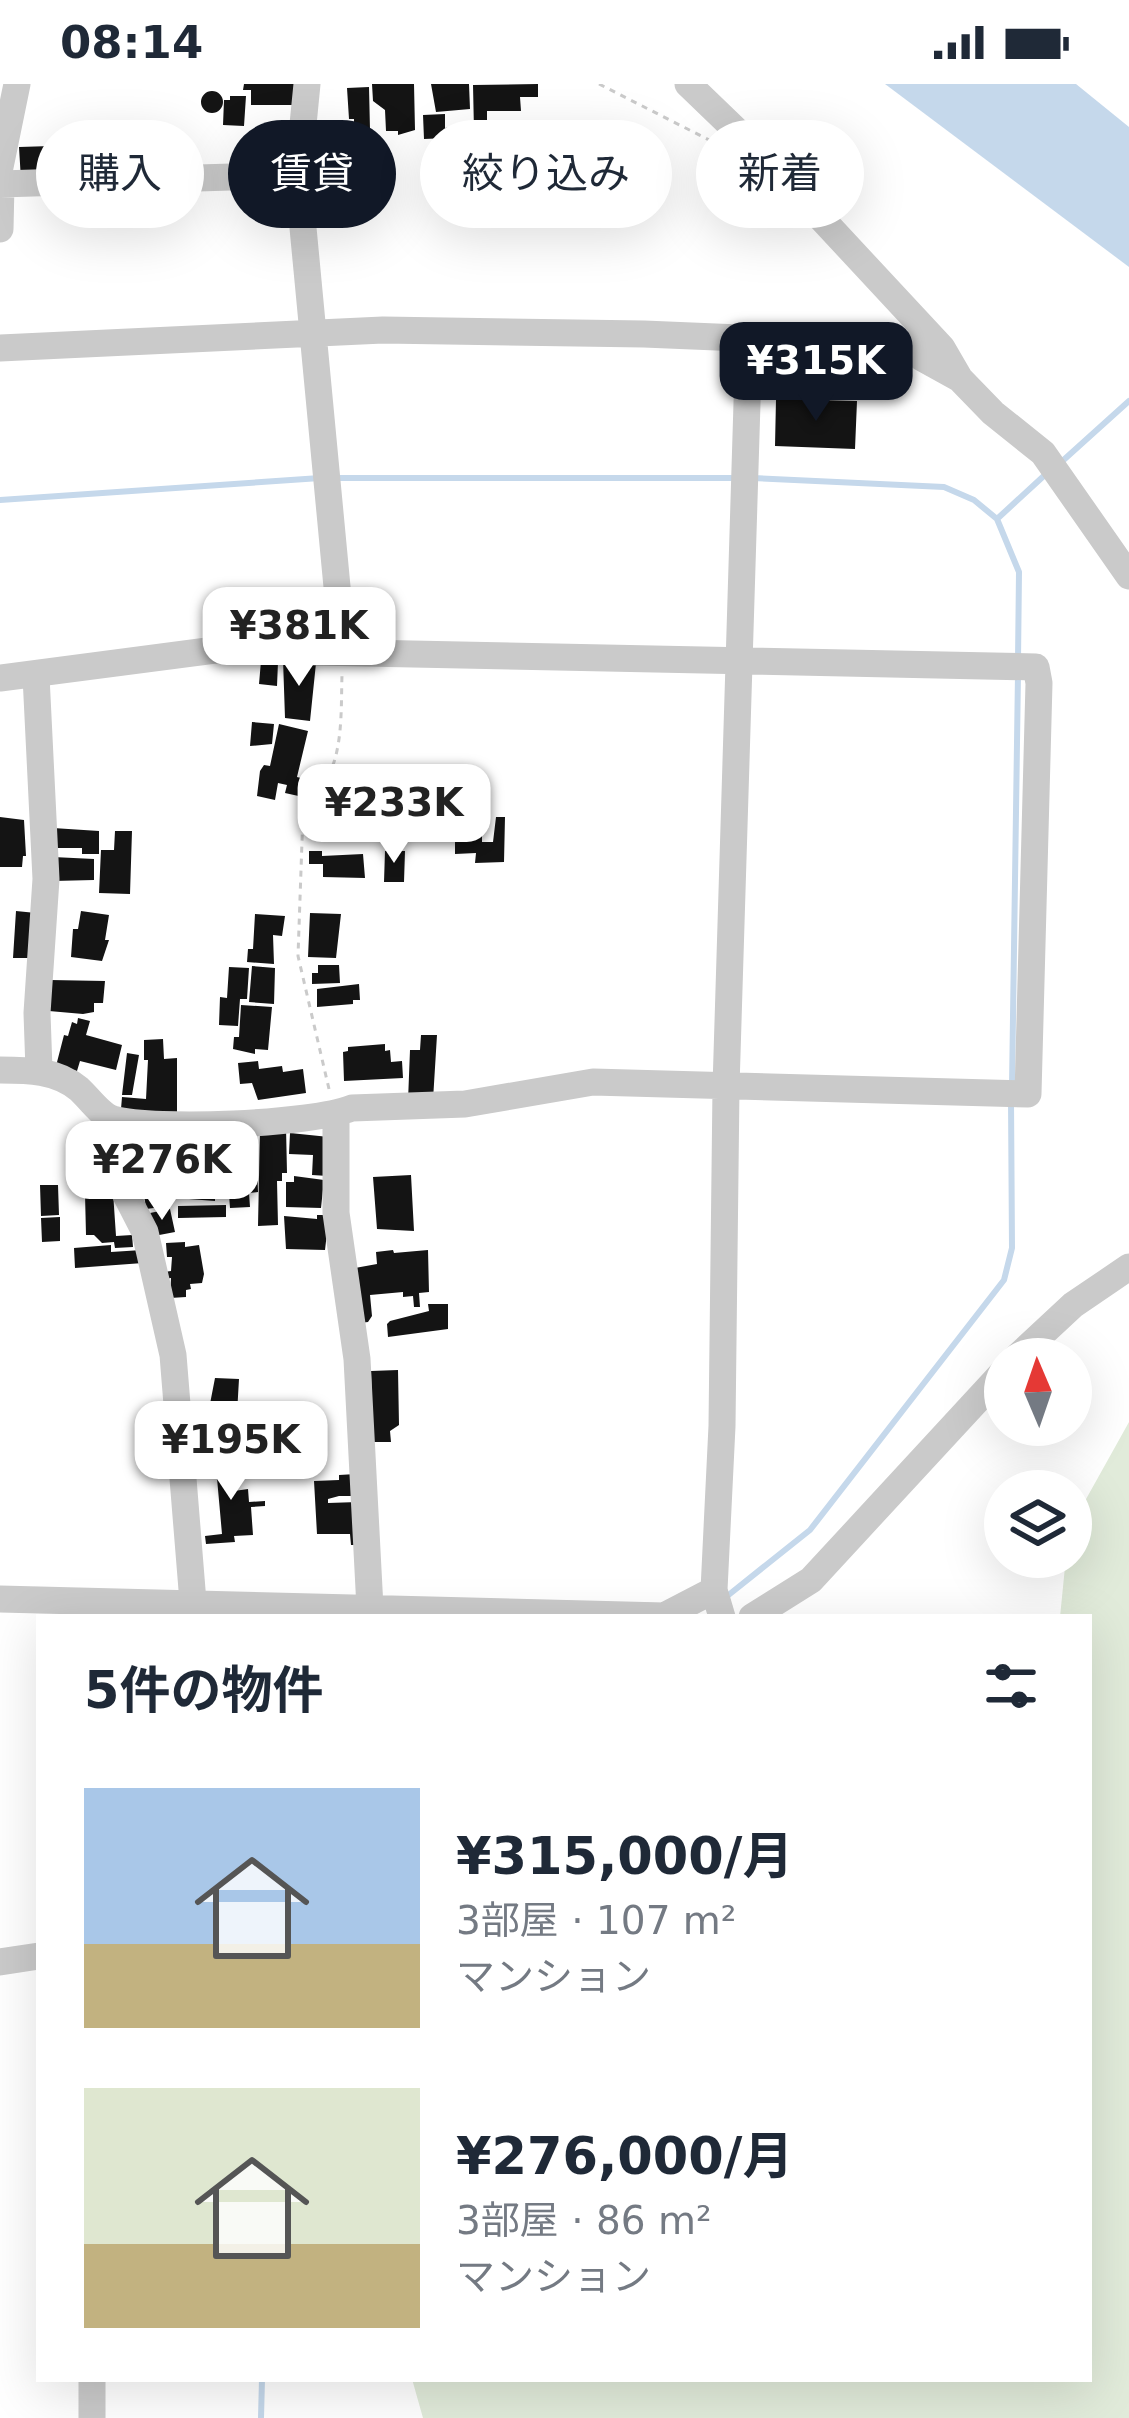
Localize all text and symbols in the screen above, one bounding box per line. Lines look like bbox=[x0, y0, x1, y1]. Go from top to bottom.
text: 08:14 bbox=[60, 16, 203, 69]
chip: 購入 bbox=[36, 120, 204, 228]
chip: 賃貸 bbox=[228, 120, 396, 228]
chip: 絞り込み bbox=[420, 120, 672, 228]
chip: 新着 bbox=[696, 120, 864, 228]
pin: ¥315K bbox=[732, 322, 900, 424]
text: ¥315K bbox=[747, 338, 885, 383]
pin: ¥381K bbox=[215, 587, 383, 689]
text: ¥381K bbox=[230, 603, 368, 648]
pin: ¥233K bbox=[310, 764, 478, 866]
text: ¥233K bbox=[325, 780, 463, 825]
pin: ¥276K bbox=[78, 1121, 246, 1223]
text: ¥276K bbox=[93, 1137, 231, 1182]
north arrow bbox=[984, 1338, 1092, 1446]
map controls bbox=[984, 1338, 1092, 1578]
pin: ¥195K bbox=[147, 1401, 315, 1503]
text: ¥195K bbox=[162, 1417, 300, 1462]
button: layers bbox=[984, 1470, 1092, 1578]
icon: filters bbox=[978, 1653, 1044, 1719]
text: 5件の物件 bbox=[84, 1661, 324, 1720]
text: ¥315,000/月 bbox=[456, 1827, 793, 1886]
icon: home bbox=[180, 1836, 324, 1980]
text: 3部屋 · 107 m² bbox=[456, 1898, 736, 1943]
text: マンション bbox=[456, 1954, 651, 1999]
text: ¥276,000/月 bbox=[456, 2127, 793, 2186]
icon: home bbox=[180, 2136, 324, 2280]
text: 3部屋 · 86 m² bbox=[456, 2198, 712, 2243]
text: マンション bbox=[456, 2254, 651, 2299]

